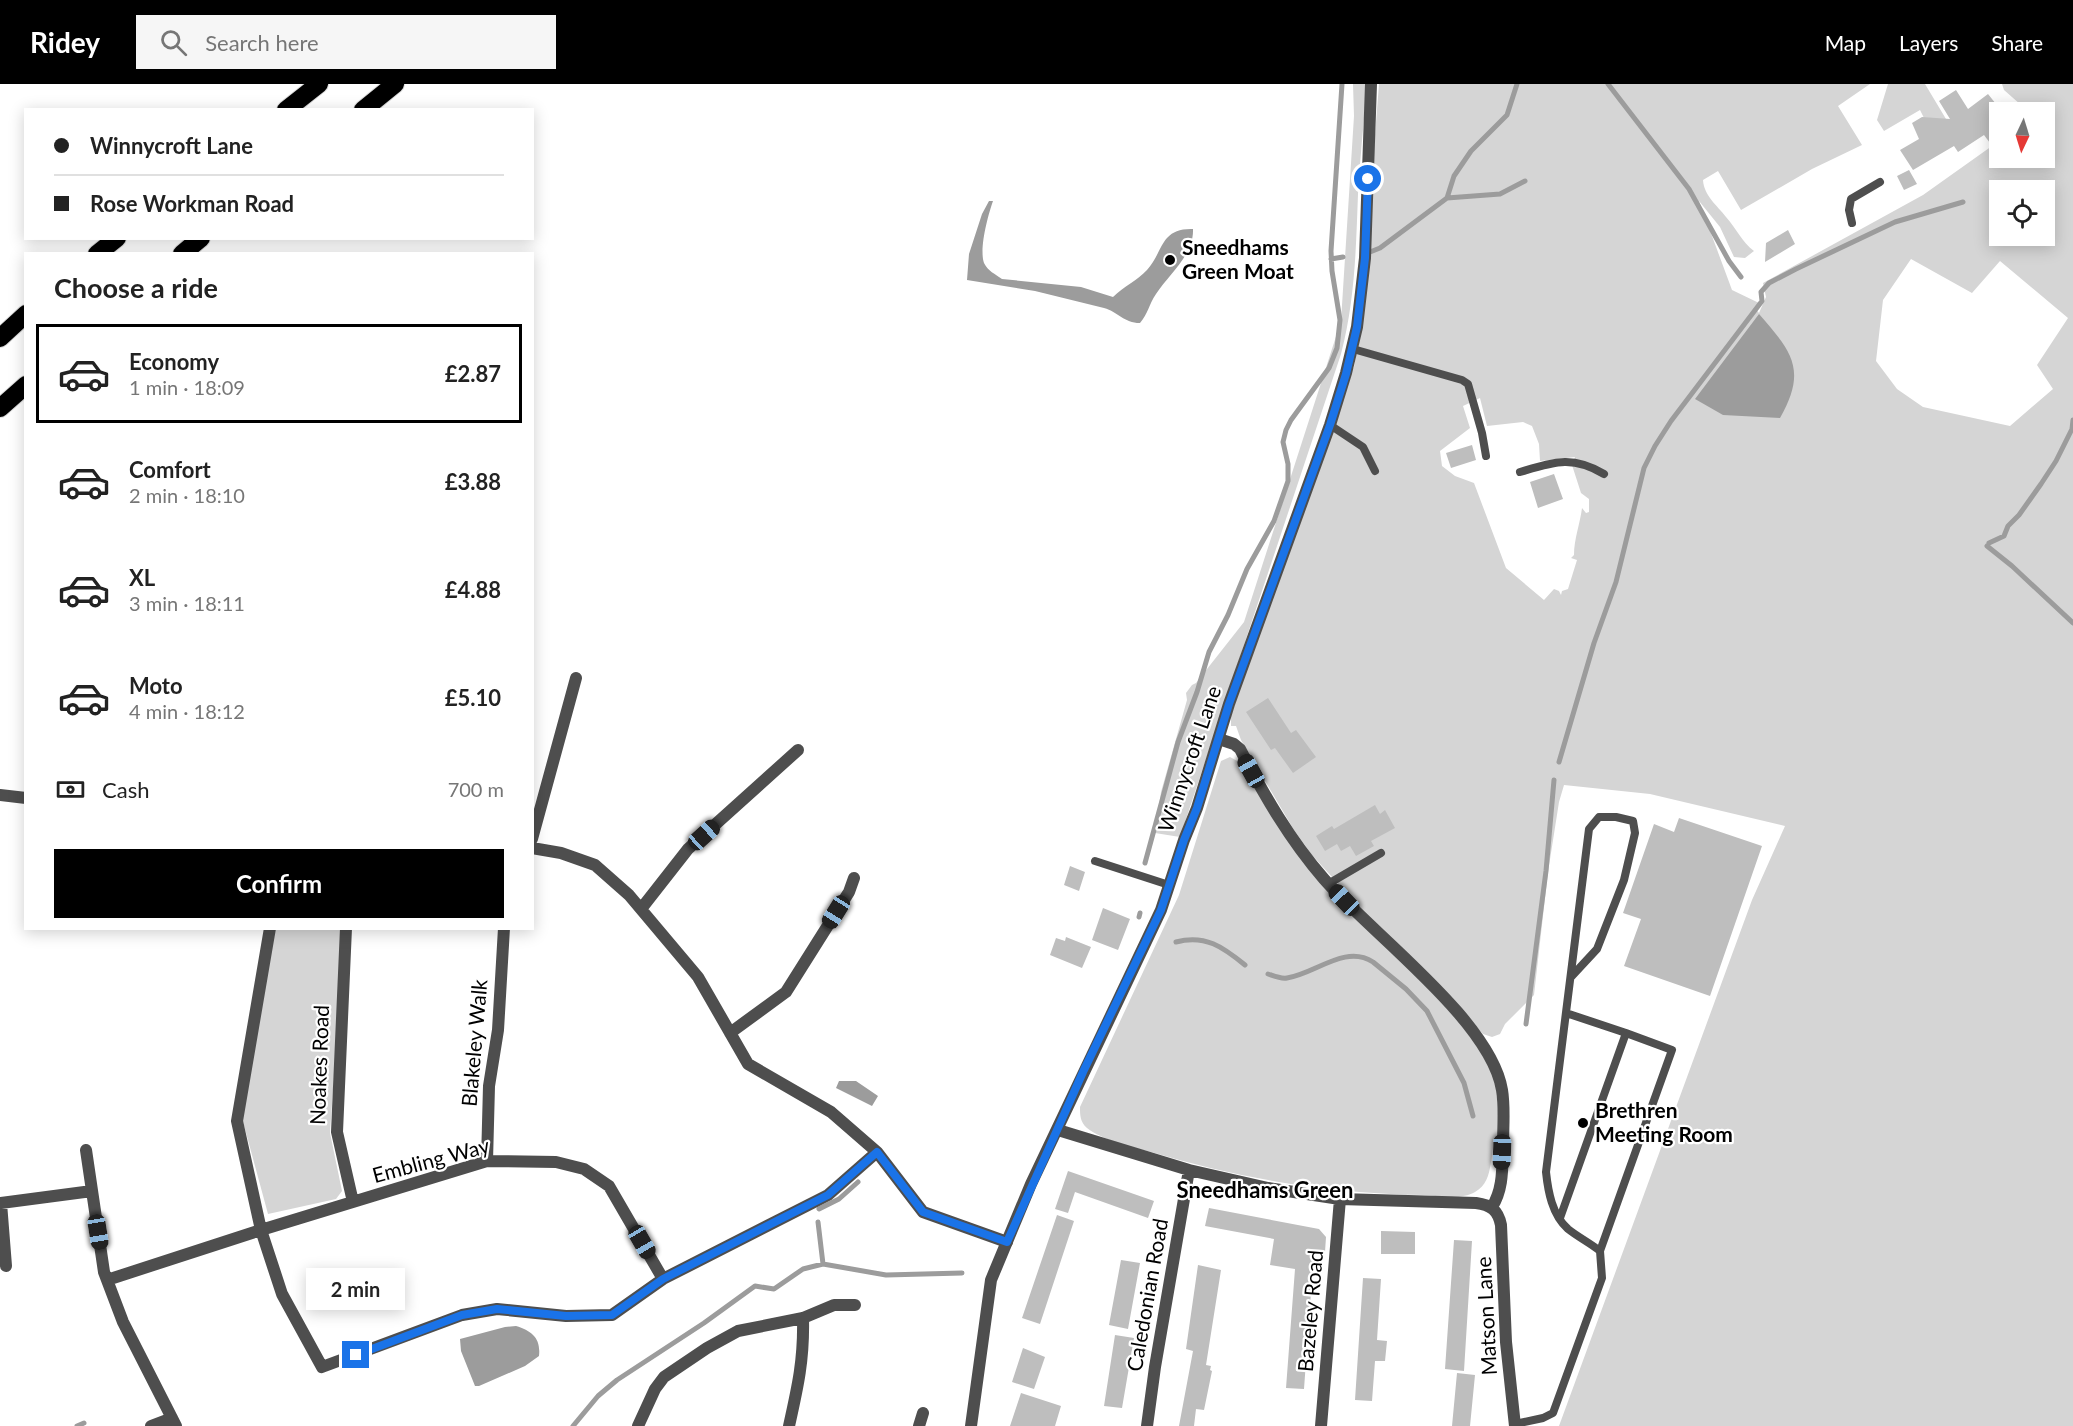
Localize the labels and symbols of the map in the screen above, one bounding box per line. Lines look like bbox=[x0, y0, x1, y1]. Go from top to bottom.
north arrow bbox=[1989, 102, 2055, 168]
route start bbox=[1354, 165, 1381, 192]
place label: Sneedhams Green Moat bbox=[1182, 234, 1294, 283]
marker: Sneedhams Green Moat bbox=[1163, 253, 1177, 267]
street label: Winnycroft Lane bbox=[1152, 682, 1225, 835]
car bbox=[1234, 751, 1268, 791]
car bbox=[685, 816, 723, 854]
car bbox=[1325, 881, 1363, 919]
car bbox=[819, 892, 853, 932]
street label: Blakeley Walk bbox=[455, 978, 492, 1108]
street label: Noakes Road bbox=[304, 1004, 333, 1125]
place label: Brethren Meeting Room bbox=[1595, 1097, 1733, 1146]
marker: Brethren Meeting Room bbox=[1576, 1116, 1590, 1130]
street label: Embling Way bbox=[369, 1132, 492, 1187]
car bbox=[1492, 1134, 1512, 1170]
district label: Sneedhams Green bbox=[1177, 1176, 1353, 1203]
car bbox=[86, 1213, 110, 1251]
street label: Caledonian Road bbox=[1121, 1216, 1172, 1373]
car bbox=[625, 1222, 659, 1262]
street label: Bazeley Road bbox=[1292, 1249, 1327, 1373]
street label: Matson Lane bbox=[1470, 1256, 1501, 1376]
callout: 2 min bbox=[306, 1268, 406, 1310]
route end bbox=[342, 1341, 369, 1368]

